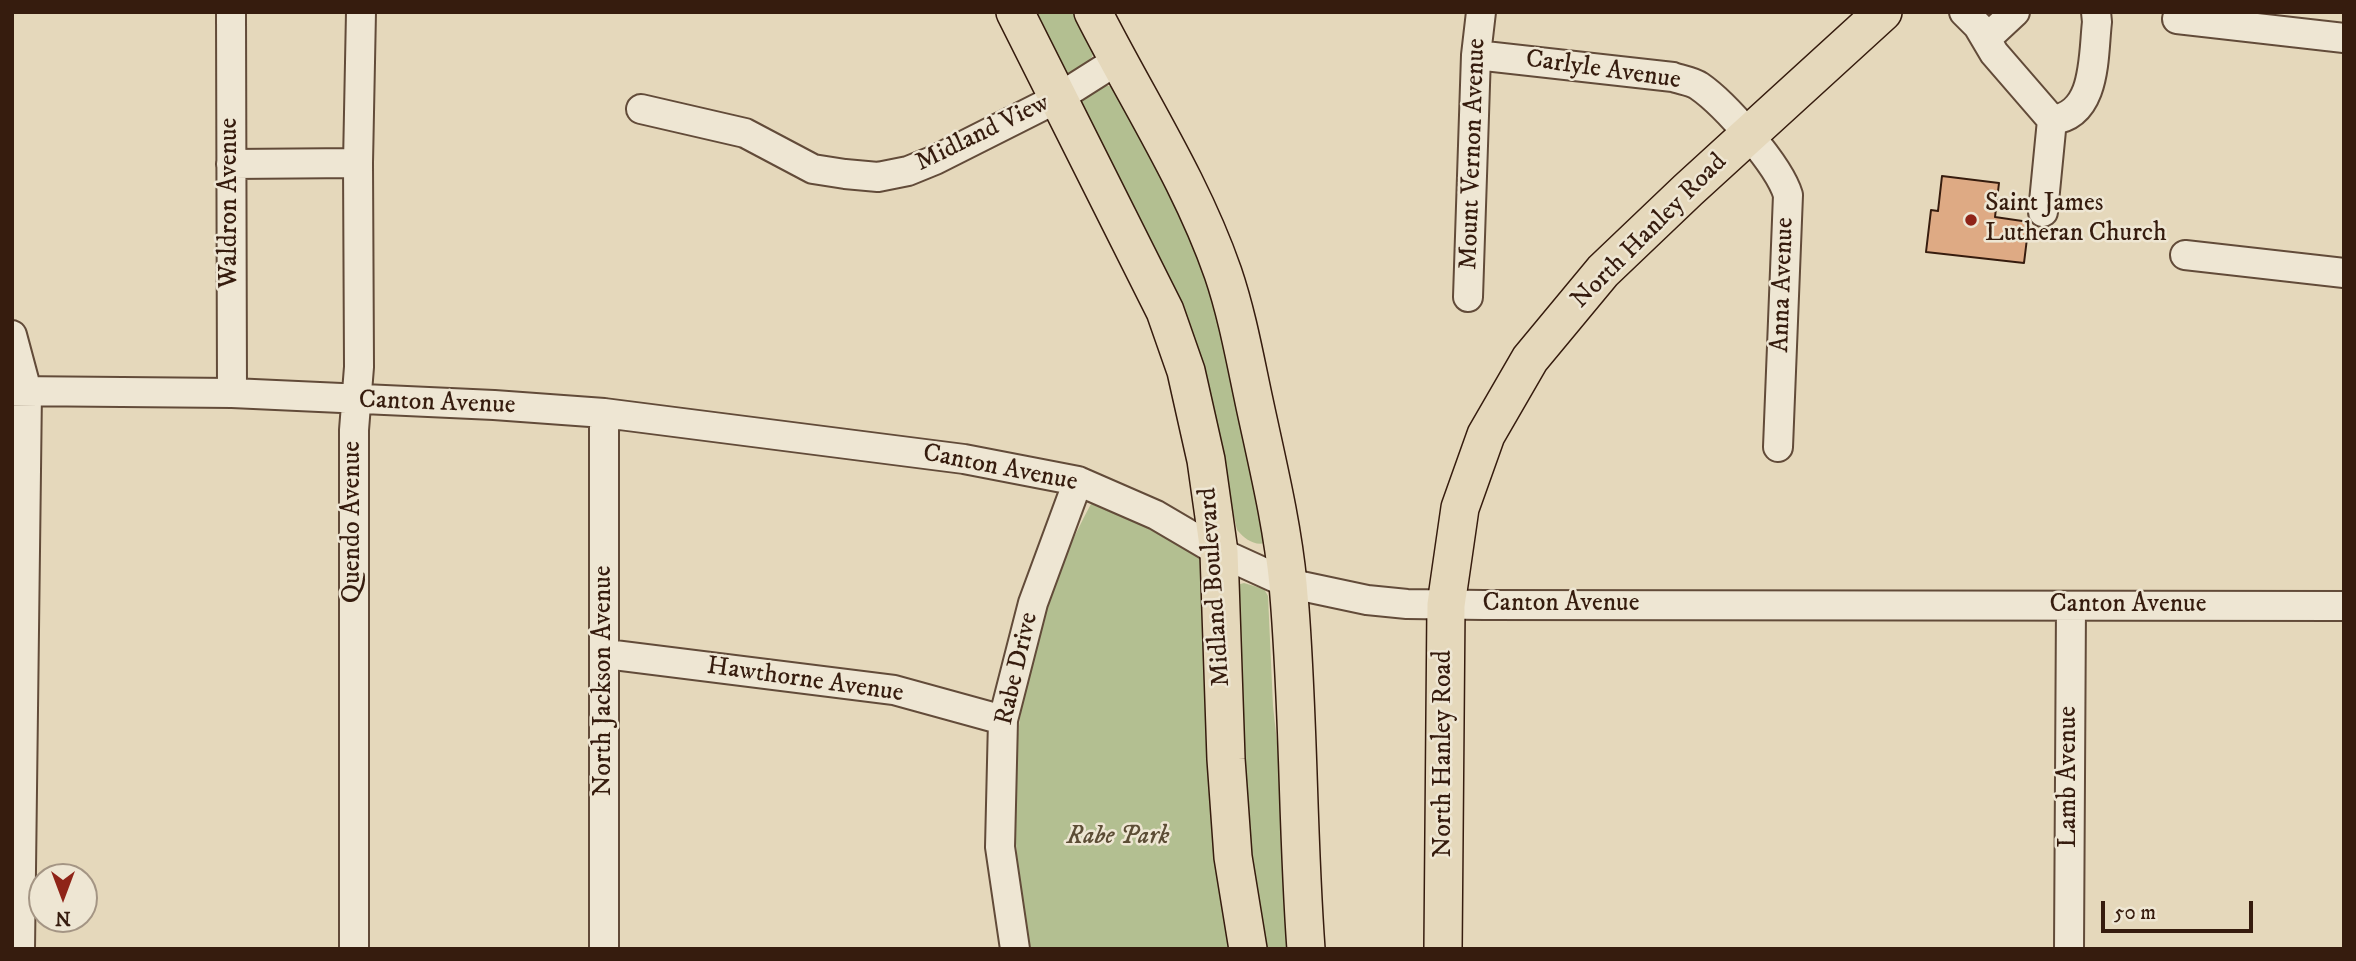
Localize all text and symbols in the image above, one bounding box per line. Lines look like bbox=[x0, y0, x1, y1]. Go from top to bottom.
street label: Mount Vernon Avenue bbox=[1454, 38, 1494, 270]
street label: Carlyle Avenue bbox=[1523, 45, 1683, 97]
street label: Midland View bbox=[911, 88, 1055, 180]
street label: Waldron Avenue bbox=[215, 118, 247, 288]
street label: North Hanley Road bbox=[1566, 148, 1734, 316]
place label: Saint James Lutheran Church bbox=[1985, 189, 2167, 250]
marker: Saint James Lutheran Church bbox=[1963, 212, 1979, 228]
street label: Anna Avenue bbox=[1766, 217, 1802, 353]
street label: Canton Avenue bbox=[358, 386, 516, 422]
street label: Canton Avenue bbox=[920, 439, 1080, 499]
street label: Quendo Avenue bbox=[338, 441, 370, 603]
street label: Midland Boulevard bbox=[1193, 486, 1239, 688]
street label: North Jackson Avenue bbox=[589, 566, 621, 796]
street label: Canton Avenue bbox=[1483, 589, 1639, 621]
street label: Canton Avenue bbox=[2050, 590, 2206, 622]
street label: Rabe Drive bbox=[990, 610, 1046, 728]
street label: North Hanley Road bbox=[1429, 650, 1461, 858]
street label: Hawthorne Avenue bbox=[705, 652, 905, 710]
street label: Lamb Avenue bbox=[2054, 706, 2086, 848]
park label: Rabe Park bbox=[1067, 822, 1169, 854]
north arrow bbox=[28, 863, 98, 933]
scale bar bbox=[2104, 888, 2256, 932]
text: 50 m bbox=[2114, 900, 2156, 926]
text: N bbox=[55, 906, 71, 929]

